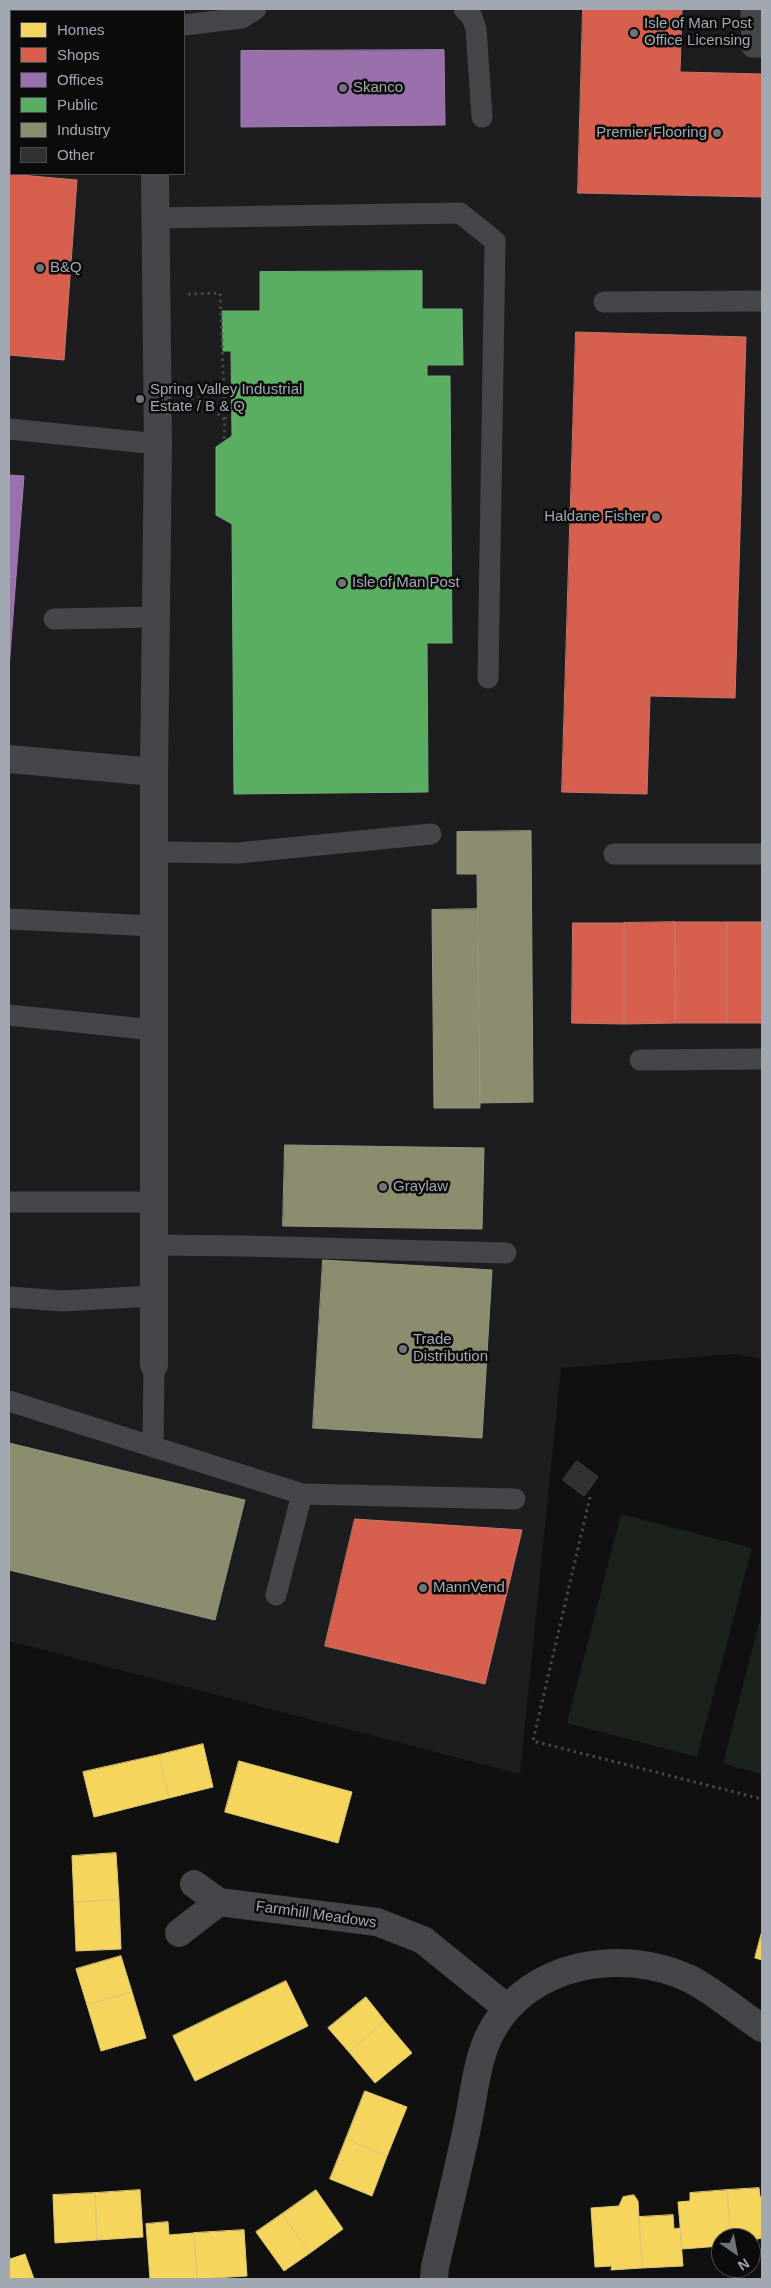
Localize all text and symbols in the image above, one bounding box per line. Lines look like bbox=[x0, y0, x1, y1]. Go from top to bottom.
legend bbox=[10, 10, 185, 175]
place label: Isle of Man Post Office Licensing bbox=[644, 15, 752, 50]
text: Homes bbox=[57, 21, 105, 38]
marker: Isle of Man Post Office Licensing bbox=[628, 27, 640, 39]
text: Shops bbox=[57, 46, 100, 63]
text: Offices bbox=[57, 71, 103, 88]
place label: Skanco bbox=[353, 79, 403, 97]
marker: Skanco bbox=[337, 82, 349, 94]
text: Public bbox=[57, 96, 98, 113]
text: Industry bbox=[57, 121, 110, 138]
place label: Premier Flooring bbox=[596, 124, 707, 142]
marker: Premier Flooring bbox=[711, 127, 723, 139]
text: Other bbox=[57, 146, 95, 163]
place label: B&Q bbox=[50, 259, 82, 277]
marker: B&Q bbox=[34, 262, 46, 274]
place label: Spring Valley Industrial Estate / B & Q bbox=[150, 381, 302, 416]
marker: Spring Valley Industrial Estate / B & Q bbox=[134, 393, 146, 405]
place label: Haldane Fisher bbox=[544, 508, 646, 526]
marker: Haldane Fisher bbox=[650, 511, 662, 523]
place label: Isle of Man Post bbox=[352, 574, 460, 592]
marker: Isle of Man Post bbox=[336, 577, 348, 589]
place label: Graylaw bbox=[393, 1178, 448, 1196]
marker: Graylaw bbox=[377, 1181, 389, 1193]
place label: Trade Distribution bbox=[413, 1331, 488, 1366]
marker: Trade Distribution bbox=[397, 1343, 409, 1355]
place label: MannVend bbox=[433, 1579, 505, 1597]
marker: MannVend bbox=[417, 1582, 429, 1594]
street label: Farmhill Meadows bbox=[254, 1898, 378, 1932]
north arrow bbox=[711, 2228, 761, 2278]
text: N bbox=[735, 2255, 752, 2274]

